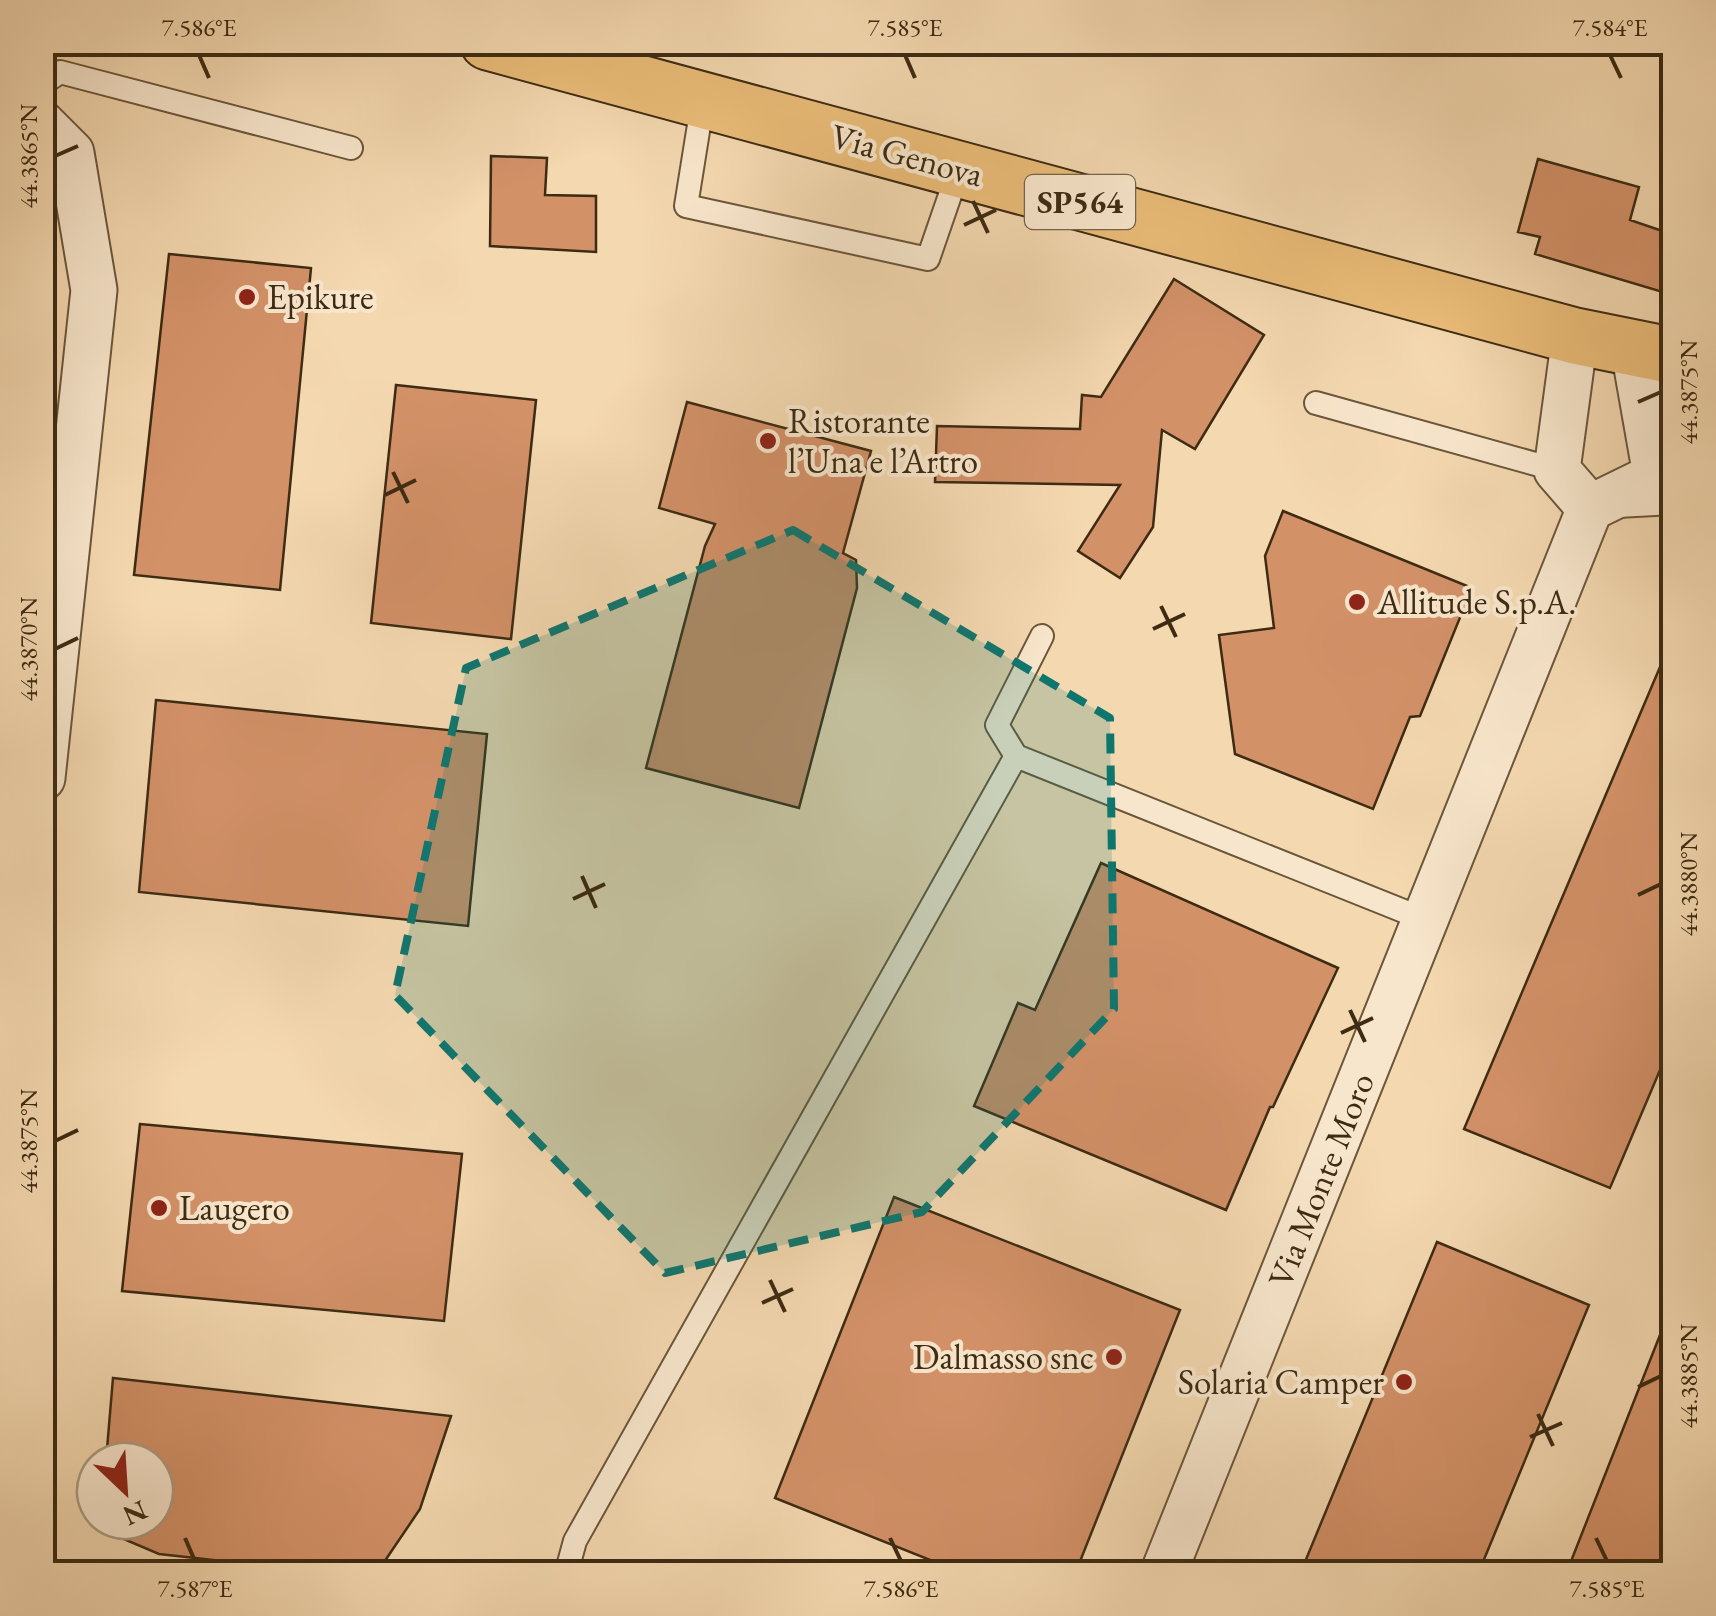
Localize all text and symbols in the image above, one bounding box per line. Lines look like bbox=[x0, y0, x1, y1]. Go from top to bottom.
text: 7.586°E bbox=[161, 11, 237, 43]
text: 7.585°E bbox=[867, 11, 943, 43]
text: 7.584°E bbox=[1572, 11, 1648, 43]
text: 44.3865°N bbox=[12, 103, 44, 208]
street label: Via Genova bbox=[826, 113, 988, 196]
road number: SP564 bbox=[1025, 175, 1135, 229]
place label: Epikure bbox=[267, 274, 374, 319]
marker: Epikure bbox=[236, 286, 258, 308]
text: 44.3875°N bbox=[1672, 339, 1704, 444]
place label: Ristorante l’Una e l’Artro bbox=[788, 398, 978, 483]
marker: Ristorante l’Una e l’Artro bbox=[757, 430, 779, 452]
place label: Allitude S.p.A. bbox=[1376, 579, 1576, 624]
marker: Allitude S.p.A. bbox=[1346, 591, 1368, 613]
text: 44.3870°N bbox=[12, 596, 44, 701]
text: 44.3880°N bbox=[1672, 831, 1704, 936]
street label: Via Monte Moro bbox=[1257, 1066, 1384, 1294]
text: 44.3875°N bbox=[12, 1088, 44, 1193]
place label: Laugero bbox=[179, 1185, 290, 1230]
marker: Laugero bbox=[148, 1197, 170, 1219]
text: 44.3885°N bbox=[1672, 1323, 1704, 1428]
place label: Dalmasso snc bbox=[913, 1334, 1094, 1379]
marker: Dalmasso snc bbox=[1103, 1346, 1125, 1368]
place label: Solaria Camper bbox=[1178, 1359, 1384, 1404]
marker: Solaria Camper bbox=[1393, 1371, 1415, 1393]
north arrow bbox=[75, 1441, 175, 1541]
text: N bbox=[117, 1493, 153, 1535]
text: 7.587°E bbox=[157, 1572, 233, 1604]
text: 7.586°E bbox=[863, 1572, 939, 1604]
text: 7.585°E bbox=[1569, 1572, 1645, 1604]

